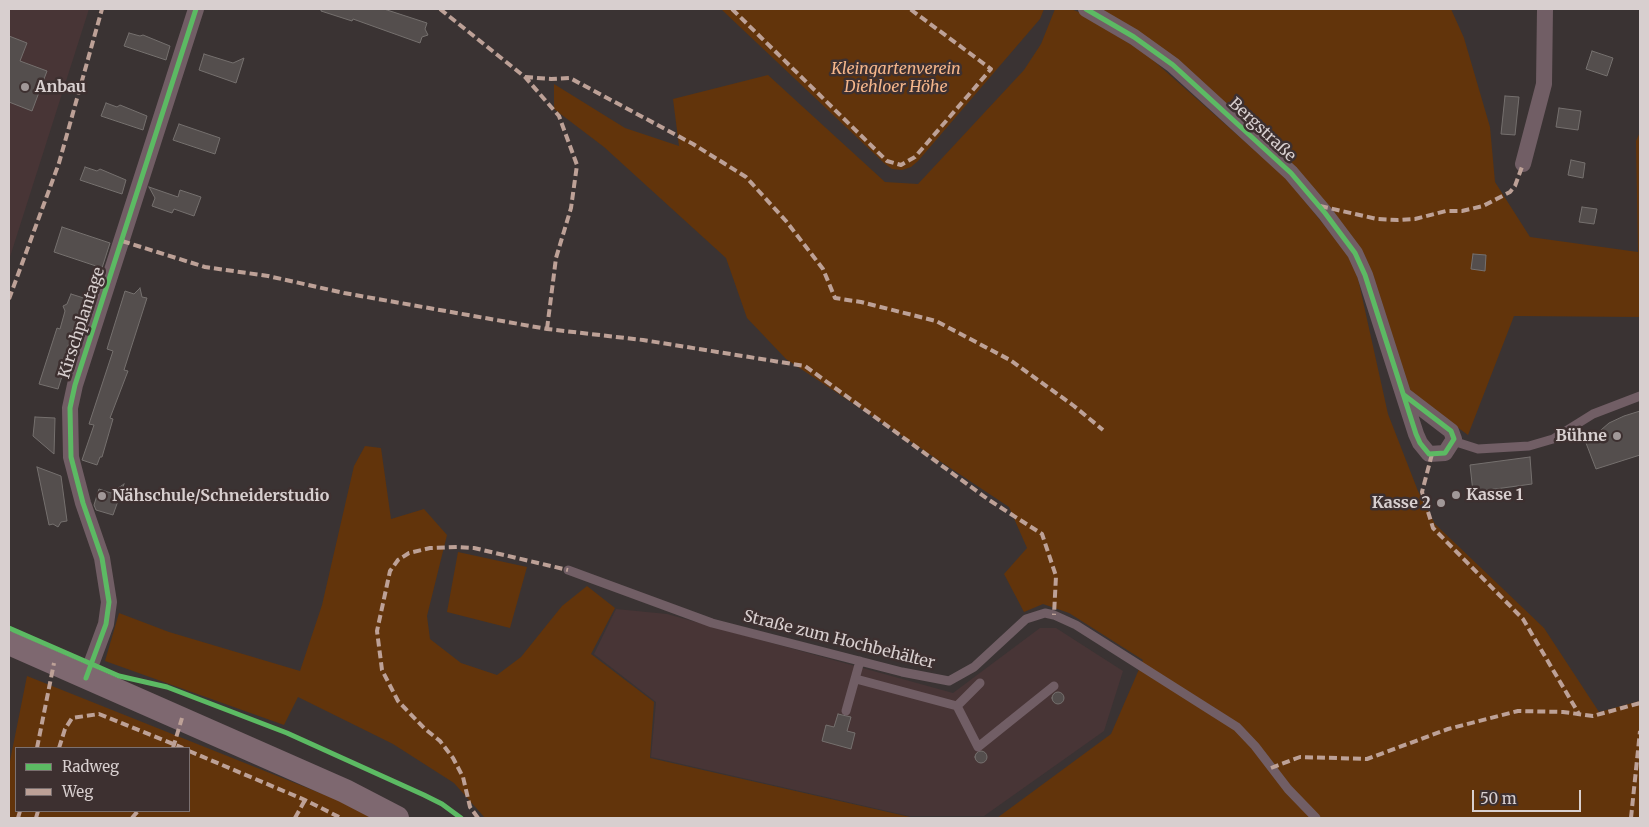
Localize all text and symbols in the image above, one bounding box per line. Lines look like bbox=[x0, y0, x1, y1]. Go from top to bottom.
park label: Kleingartenverein Diehloer Höhe bbox=[831, 59, 961, 97]
place label: Anbau bbox=[35, 77, 86, 97]
marker: Anbau bbox=[19, 81, 31, 93]
street label: Bergstraße bbox=[1224, 94, 1300, 166]
street label: Kirschplantage bbox=[55, 265, 109, 381]
place label: Bühne bbox=[1555, 426, 1607, 446]
marker: Bühne bbox=[1611, 430, 1623, 442]
place label: Kasse 1 bbox=[1466, 485, 1523, 505]
place label: Nähschule/Schneiderstudio bbox=[112, 486, 329, 506]
marker: Kasse 1 bbox=[1450, 489, 1462, 501]
marker: Nähschule/Schneiderstudio bbox=[96, 490, 108, 502]
place label: Kasse 2 bbox=[1372, 493, 1431, 513]
marker: Kasse 2 bbox=[1435, 497, 1447, 509]
street label: Straße zum Hochbehälter bbox=[741, 607, 937, 673]
legend bbox=[15, 747, 190, 812]
text: Radweg bbox=[62, 757, 119, 776]
scale bar bbox=[1474, 780, 1583, 812]
text: Weg bbox=[62, 782, 93, 801]
text: 50 m bbox=[1480, 789, 1517, 808]

